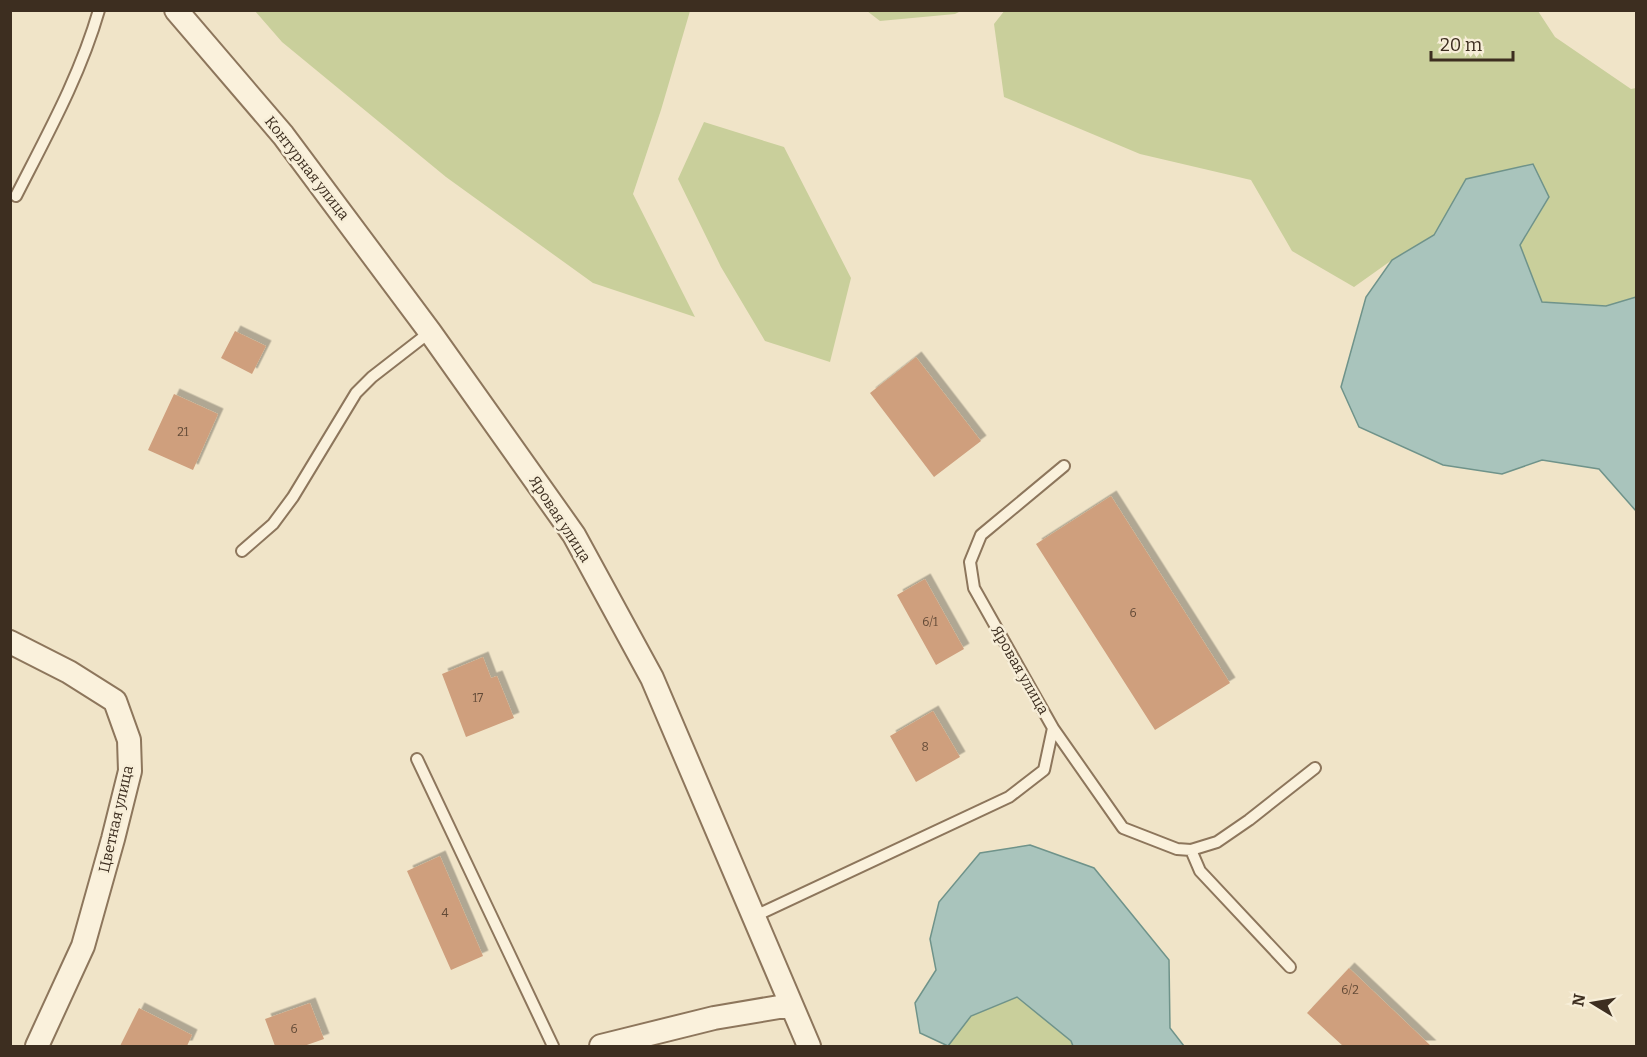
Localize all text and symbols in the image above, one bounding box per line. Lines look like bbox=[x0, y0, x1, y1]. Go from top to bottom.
scale bar bbox=[1431, 24, 1514, 62]
text: 20 m bbox=[1440, 34, 1482, 56]
street label: Контурная улица bbox=[261, 113, 353, 223]
house number: 21 bbox=[177, 425, 189, 439]
street label: Яровая улица bbox=[525, 472, 595, 566]
house number: 6 bbox=[1129, 606, 1137, 620]
house number: 6/1 bbox=[922, 615, 938, 629]
street label: Яровая улица bbox=[987, 622, 1053, 718]
house number: 17 bbox=[473, 691, 483, 705]
house number: 8 bbox=[921, 740, 929, 754]
street label: Цветная улица bbox=[95, 764, 137, 874]
house number: 4 bbox=[441, 906, 449, 920]
north arrow bbox=[1563, 973, 1623, 1033]
house number: 6/2 bbox=[1341, 983, 1359, 997]
text: N bbox=[1568, 992, 1589, 1008]
house number: 6 bbox=[290, 1022, 298, 1036]

